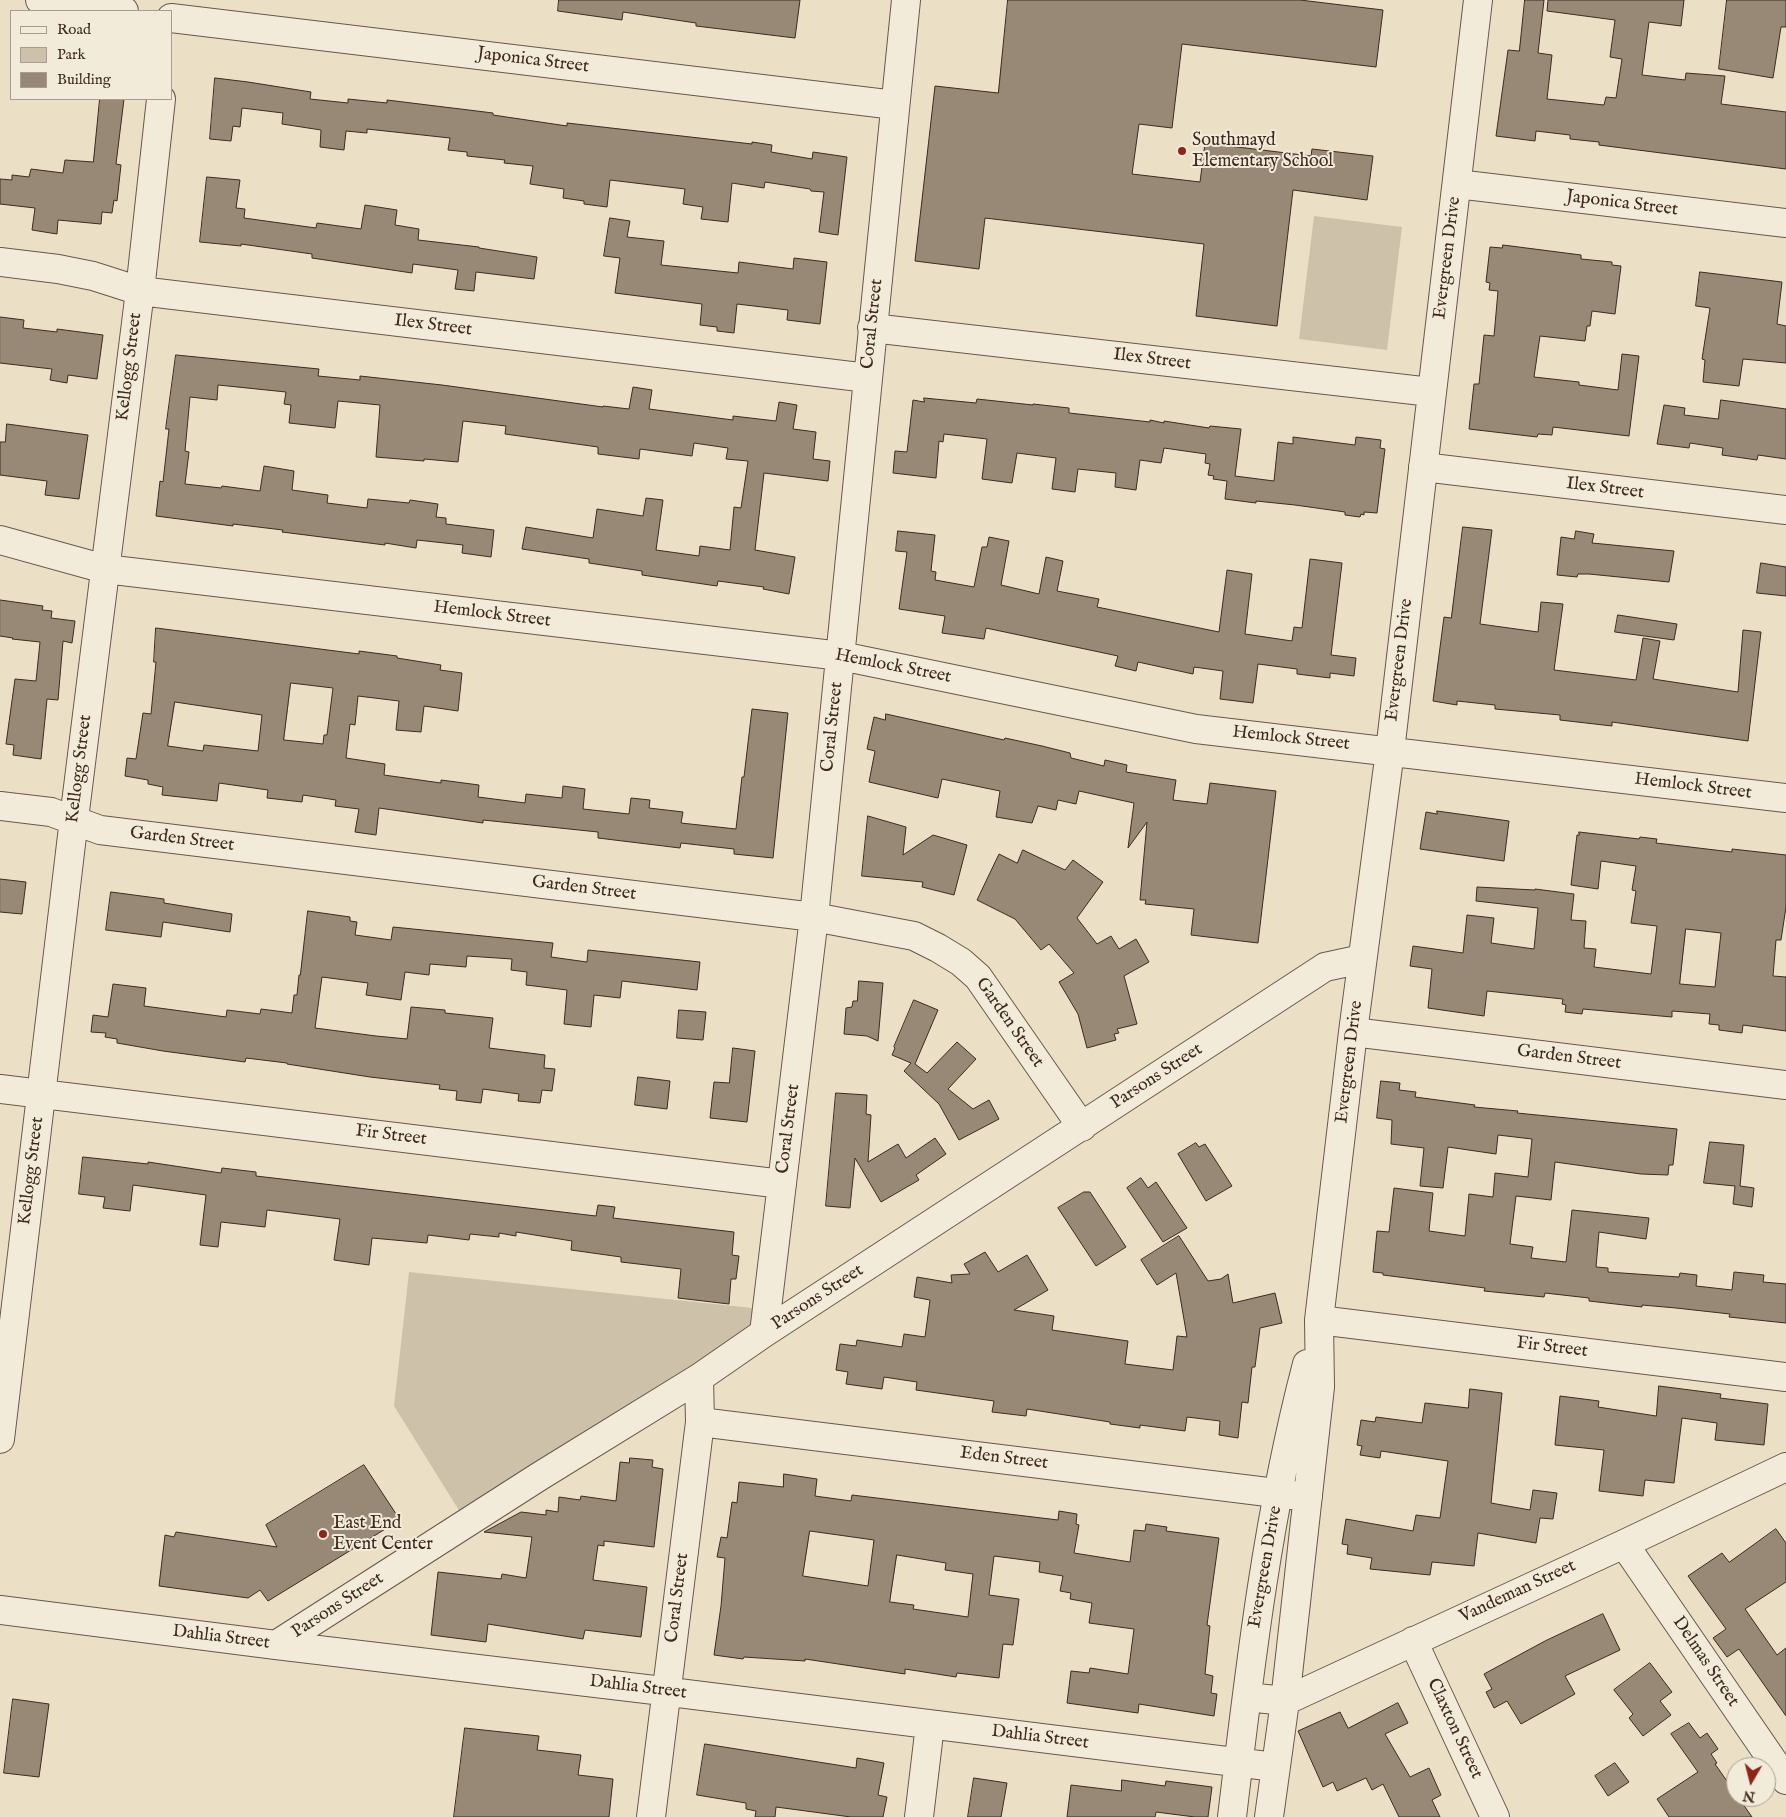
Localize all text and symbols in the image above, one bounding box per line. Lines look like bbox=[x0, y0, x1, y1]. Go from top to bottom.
legend bbox=[10, 10, 172, 100]
text: Road bbox=[57, 20, 91, 39]
street label: Japonica Street bbox=[476, 43, 590, 79]
text: Park bbox=[57, 45, 86, 64]
text: Building bbox=[57, 70, 111, 89]
place label: Southmayd Elementary School bbox=[1192, 130, 1333, 172]
marker: Southmayd Elementary School bbox=[1176, 145, 1188, 157]
street label: Japonica Street bbox=[1565, 186, 1679, 222]
street label: Evergreen Drive bbox=[1430, 195, 1466, 321]
street label: Coral Street bbox=[858, 278, 888, 370]
street label: Ilex Street bbox=[393, 311, 473, 341]
street label: Kellogg Street bbox=[113, 312, 147, 422]
street label: Ilex Street bbox=[1112, 345, 1192, 375]
street label: Ilex Street bbox=[1565, 474, 1645, 504]
street label: Hemlock Street bbox=[432, 597, 552, 633]
street label: Evergreen Drive bbox=[1382, 597, 1418, 723]
street label: Hemlock Street bbox=[833, 645, 953, 689]
street label: Coral Street bbox=[818, 681, 848, 773]
street label: Kellogg Street bbox=[63, 714, 97, 824]
street label: Hemlock Street bbox=[1231, 722, 1351, 756]
street label: Hemlock Street bbox=[1633, 769, 1753, 805]
street label: Garden Street bbox=[129, 823, 235, 857]
street label: Garden Street bbox=[531, 872, 637, 906]
street label: Garden Street bbox=[970, 974, 1048, 1072]
street label: Evergreen Drive bbox=[1332, 999, 1368, 1125]
street label: Parsons Street bbox=[1107, 1039, 1207, 1115]
street label: Garden Street bbox=[1516, 1041, 1622, 1075]
street label: Coral Street bbox=[773, 1083, 805, 1175]
street label: Kellogg Street bbox=[15, 1116, 49, 1226]
street label: Fir Street bbox=[354, 1121, 428, 1151]
street label: Parsons Street bbox=[768, 1260, 868, 1336]
street label: Fir Street bbox=[1515, 1333, 1589, 1363]
street label: Eden Street bbox=[959, 1443, 1049, 1475]
street label: Evergreen Drive bbox=[1245, 1504, 1287, 1630]
place label: East End Event Center bbox=[333, 1513, 433, 1556]
marker: East End Event Center bbox=[317, 1528, 329, 1540]
street label: Coral Street bbox=[662, 1552, 694, 1644]
street label: Vandeman Street bbox=[1456, 1556, 1580, 1628]
street label: Parsons Street bbox=[288, 1568, 388, 1644]
street label: Delmas Street bbox=[1667, 1613, 1743, 1711]
street label: Dahlia Street bbox=[171, 1621, 271, 1655]
street label: Dahlia Street bbox=[588, 1671, 688, 1705]
street label: Claxton Street bbox=[1421, 1675, 1487, 1783]
street label: Dahlia Street bbox=[990, 1721, 1090, 1755]
north arrow bbox=[1726, 1757, 1776, 1807]
text: N bbox=[1742, 1786, 1756, 1806]

